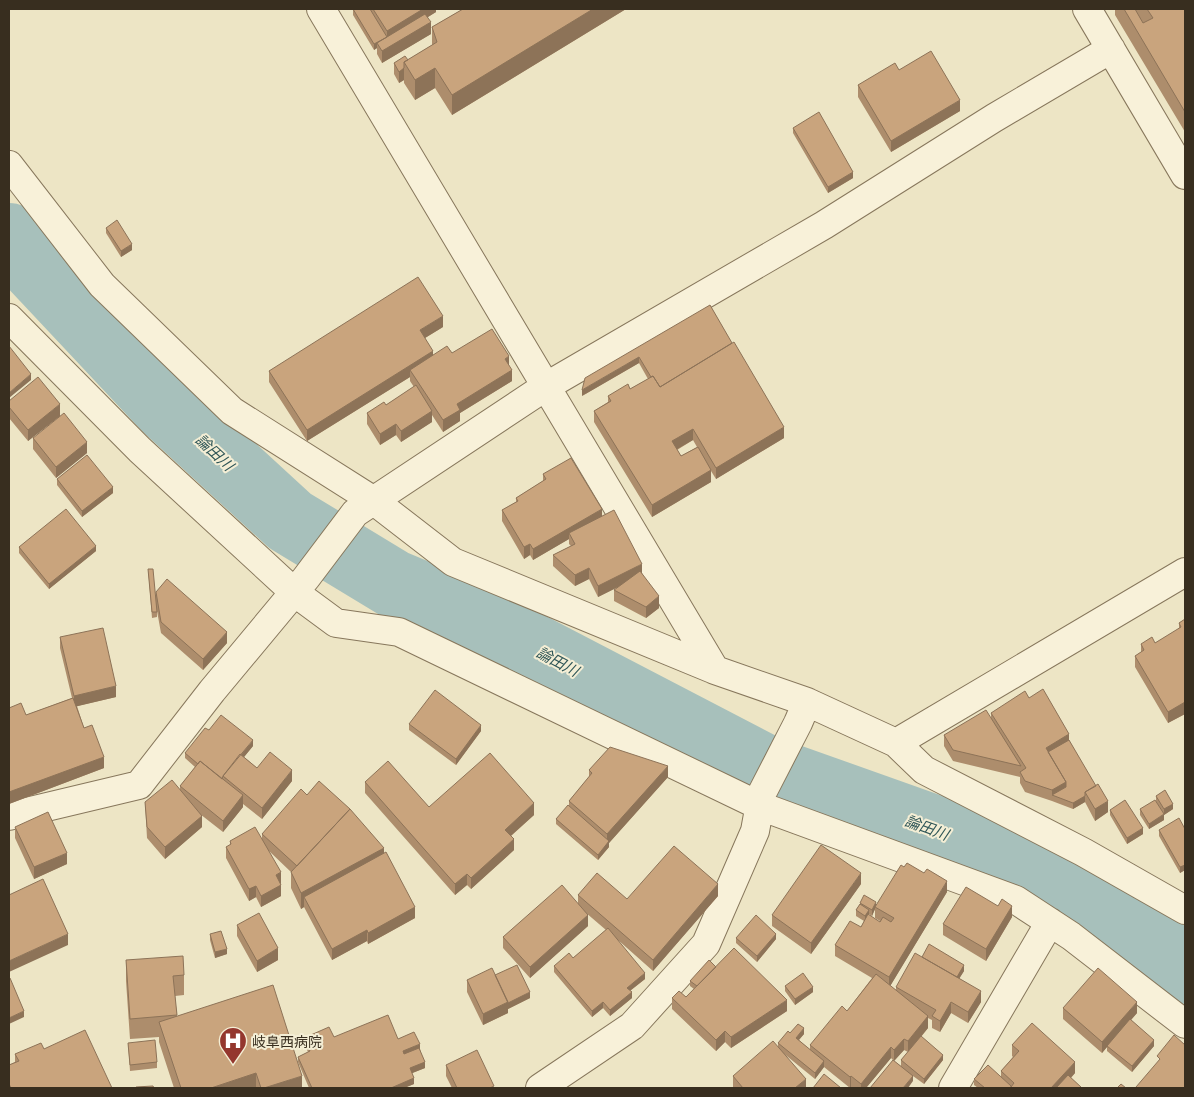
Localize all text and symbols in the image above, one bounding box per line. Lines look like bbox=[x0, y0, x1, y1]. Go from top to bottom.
water label: 論田川 bbox=[192, 429, 240, 476]
water label: 論田川 bbox=[533, 642, 584, 681]
water label: 論田川 bbox=[902, 810, 953, 845]
hospital icon: 岐阜西病院 bbox=[218, 1026, 248, 1065]
place label: 岐阜西病院 bbox=[252, 1032, 322, 1051]

